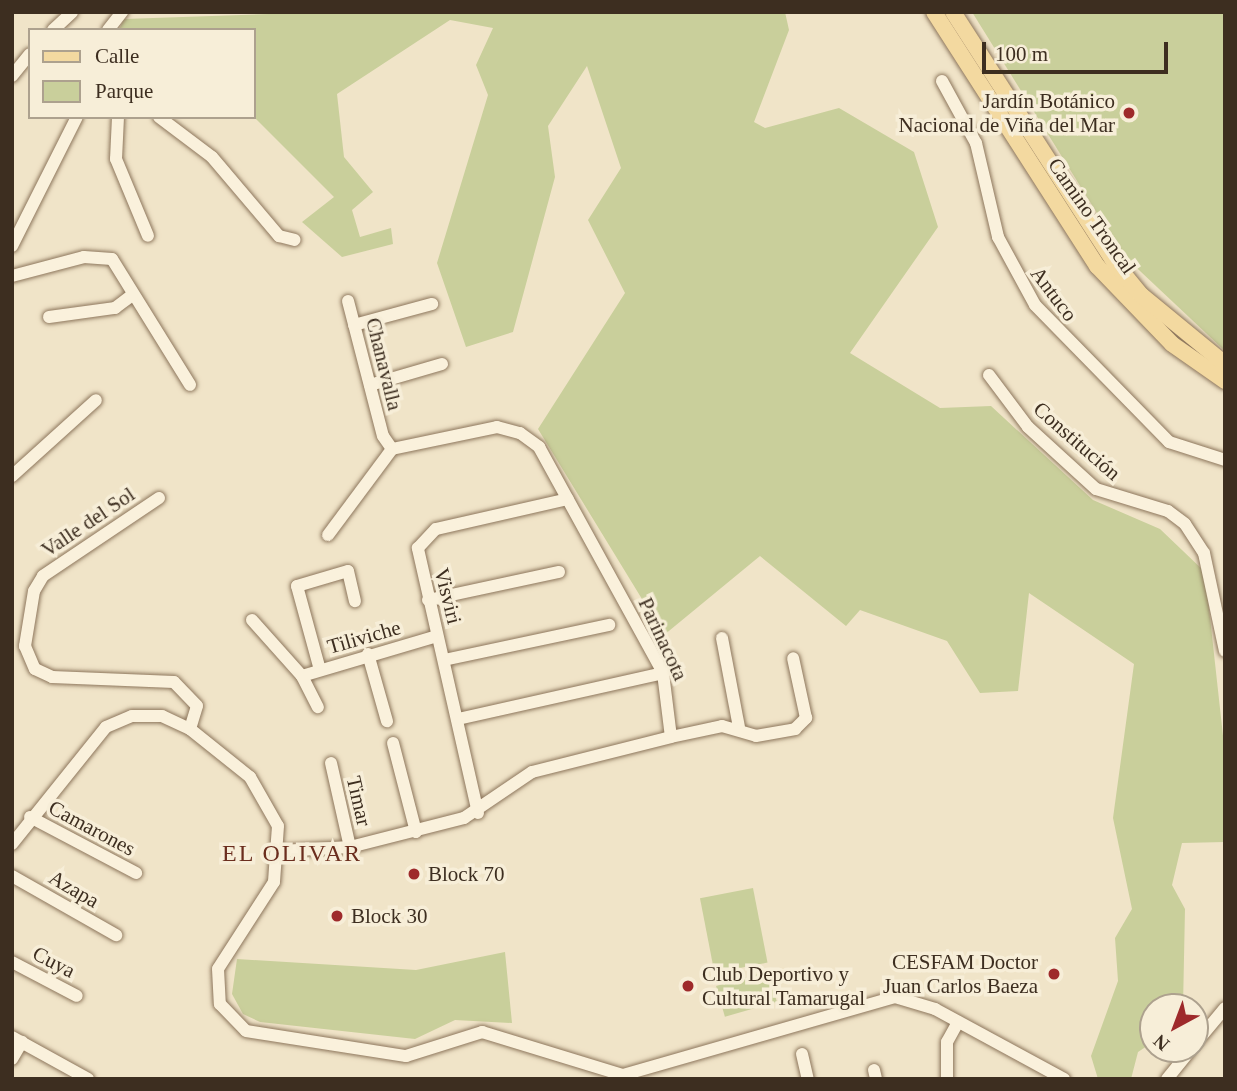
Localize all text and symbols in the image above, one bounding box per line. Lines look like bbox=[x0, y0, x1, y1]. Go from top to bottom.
legend bbox=[28, 28, 256, 119]
scale bar bbox=[985, 28, 1170, 72]
text: 100 m bbox=[995, 42, 1048, 66]
text: Calle bbox=[95, 44, 139, 68]
text: Parque bbox=[95, 79, 153, 103]
place label: Jardín Botánico Nacional de Viña del Mar bbox=[898, 88, 1115, 138]
marker: Jardín Botánico Nacional de Viña del Mar bbox=[1121, 105, 1137, 121]
street label: Camino Troncal bbox=[1043, 153, 1141, 279]
street label: Antuco bbox=[1025, 262, 1083, 326]
street label: Chanavalla bbox=[360, 315, 408, 413]
street label: Constitución bbox=[1028, 396, 1126, 486]
street label: Valle del Sol bbox=[36, 482, 140, 562]
street label: Visviri bbox=[429, 565, 467, 627]
street label: Parinacota bbox=[633, 594, 693, 684]
street label: Tiliviche bbox=[324, 615, 404, 659]
street label: Timar bbox=[341, 774, 377, 828]
street label: Camarones bbox=[44, 795, 140, 861]
district label: EL OLIVAR bbox=[223, 840, 361, 868]
place label: Block 70 bbox=[428, 861, 504, 887]
street label: Azapa bbox=[44, 865, 104, 913]
marker: Block 70 bbox=[406, 866, 422, 882]
place label: Block 30 bbox=[351, 903, 427, 929]
marker: Block 30 bbox=[329, 908, 345, 924]
street label: Cuya bbox=[29, 941, 79, 983]
place label: CESFAM Doctor Juan Carlos Baeza bbox=[883, 949, 1038, 999]
place label: Club Deportivo y Cultural Tamarugal bbox=[702, 961, 866, 1011]
marker: CESFAM Doctor Juan Carlos Baeza bbox=[1044, 964, 1064, 984]
marker: Club Deportivo y Cultural Tamarugal bbox=[680, 978, 696, 994]
north arrow bbox=[1139, 993, 1209, 1063]
text: N bbox=[1149, 1030, 1173, 1055]

